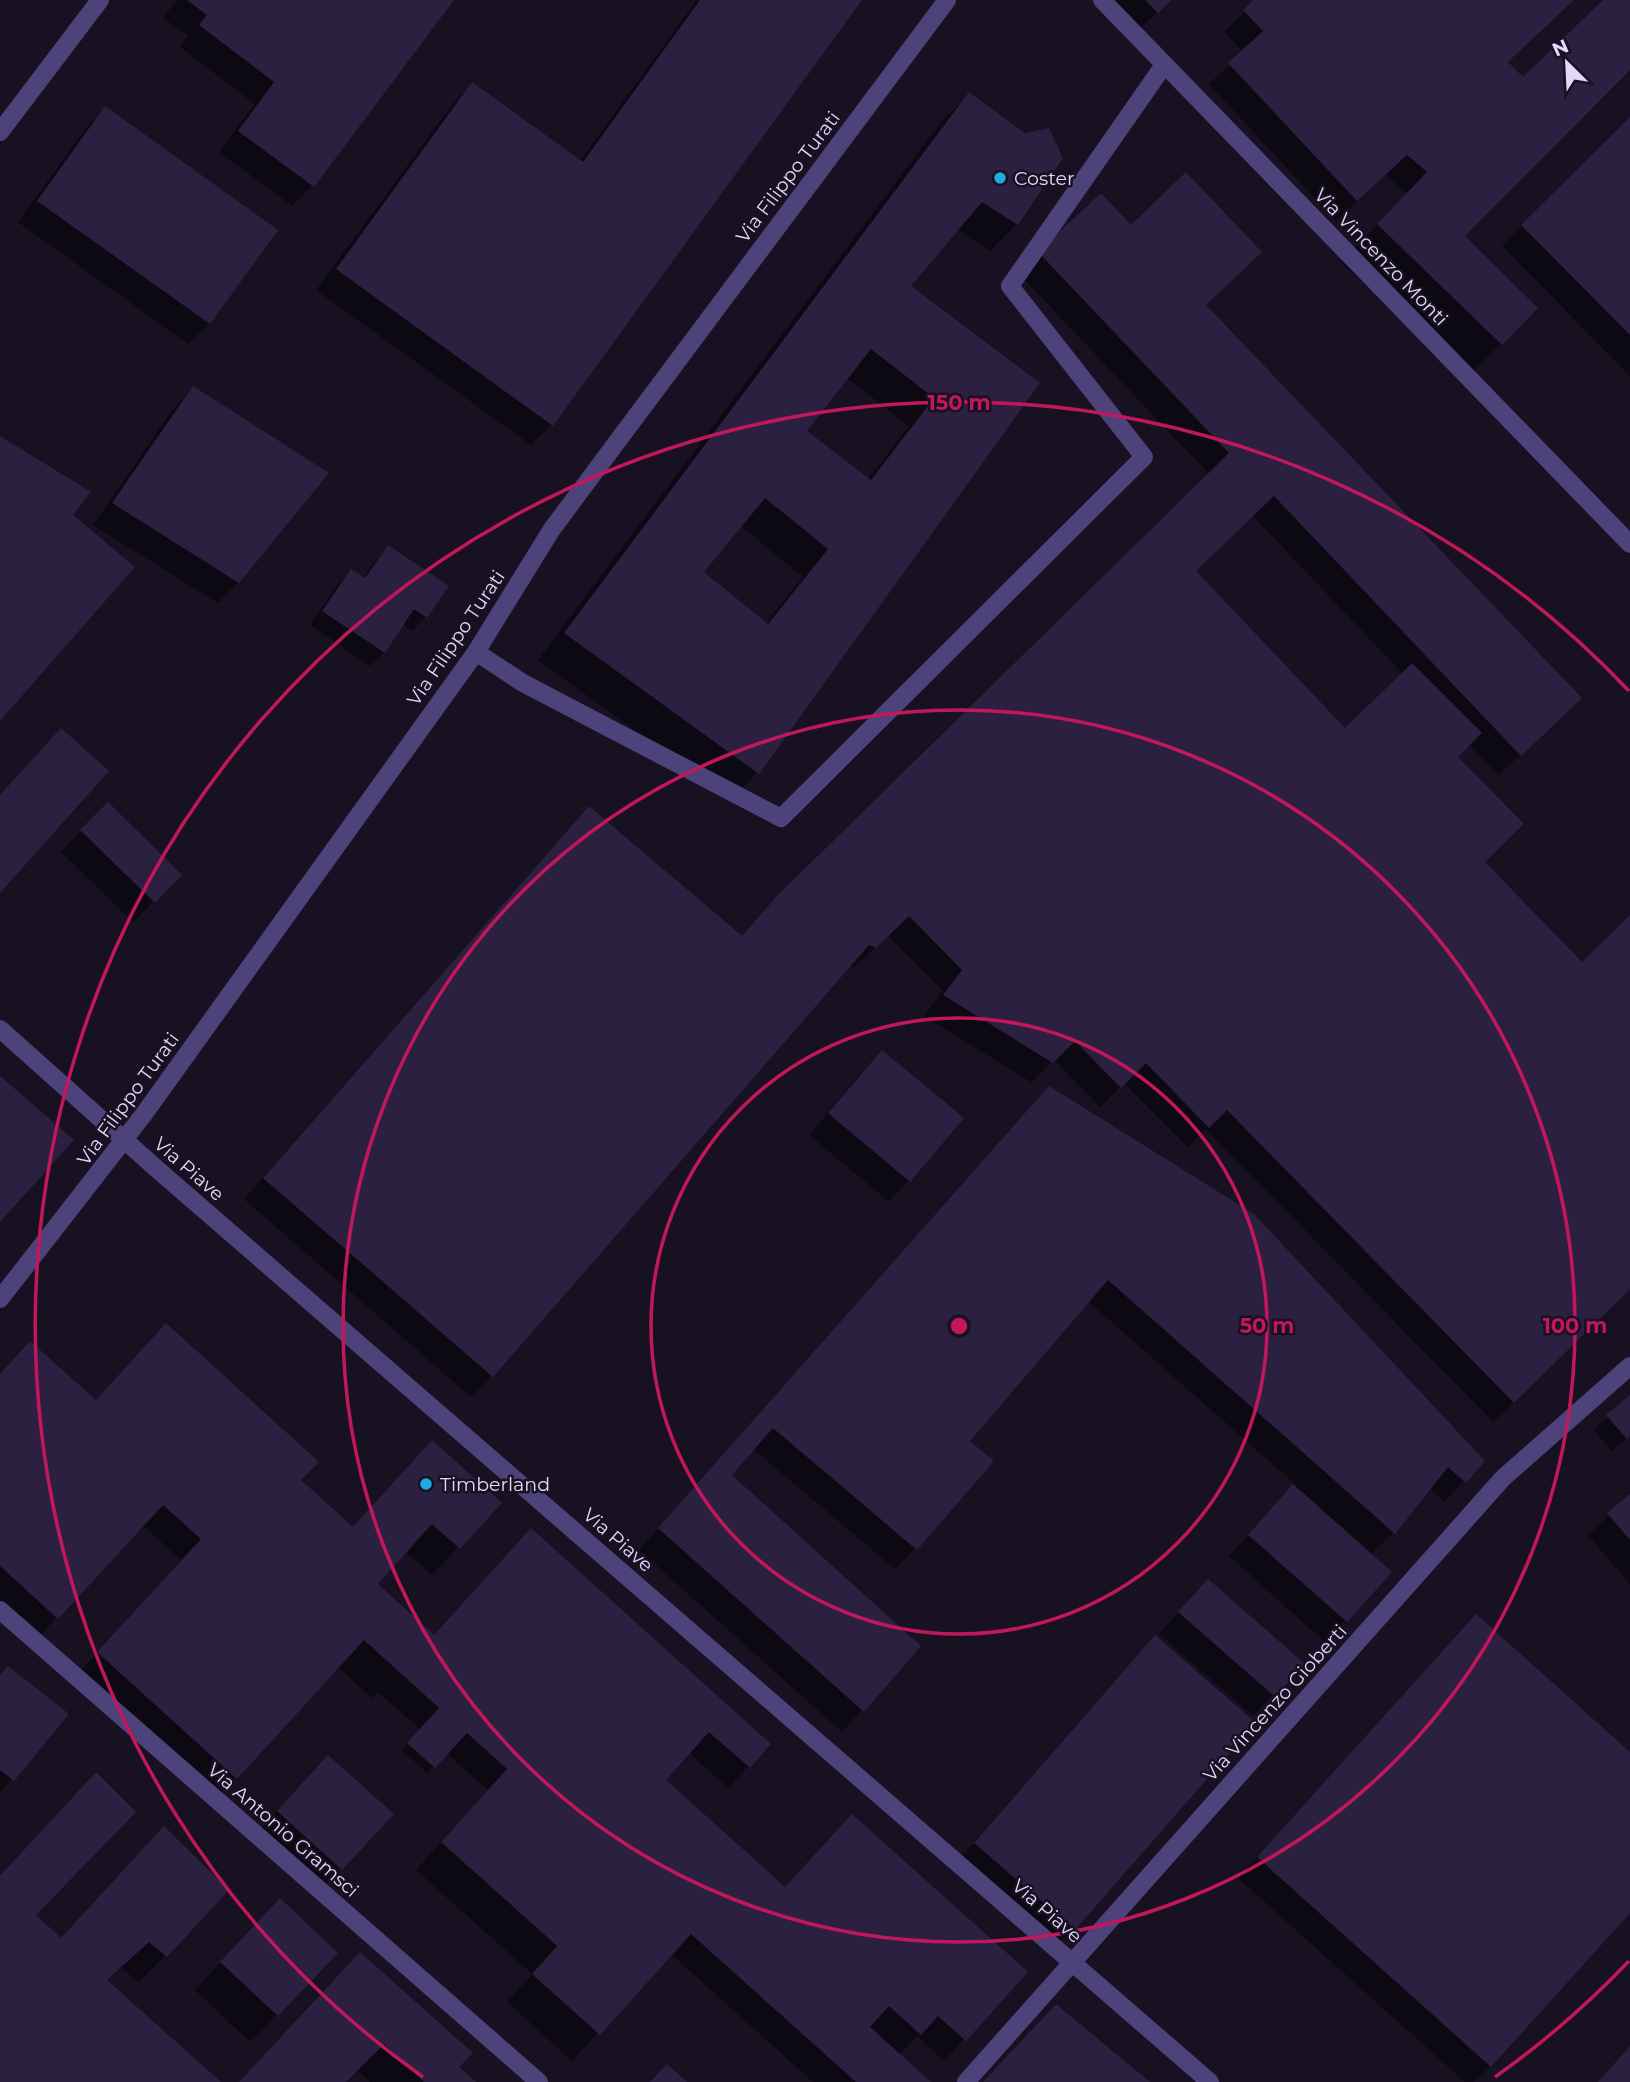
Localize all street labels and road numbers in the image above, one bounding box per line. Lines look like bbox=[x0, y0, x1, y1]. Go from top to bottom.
street label: Via Filippo Turati bbox=[731, 107, 845, 247]
street label: Via Vincenzo Monti bbox=[1309, 184, 1453, 330]
street label: Via Filippo Turati bbox=[402, 566, 510, 710]
street label: Via Filippo Turati bbox=[72, 1028, 184, 1170]
street label: Via Piave bbox=[149, 1132, 229, 1206]
street label: Via Piave bbox=[578, 1503, 658, 1577]
street label: Via Vincenzo Gioberti bbox=[1198, 1620, 1352, 1786]
street label: Via Antonio Gramsci bbox=[203, 1758, 363, 1902]
street label: Via Piave bbox=[1007, 1874, 1087, 1948]

